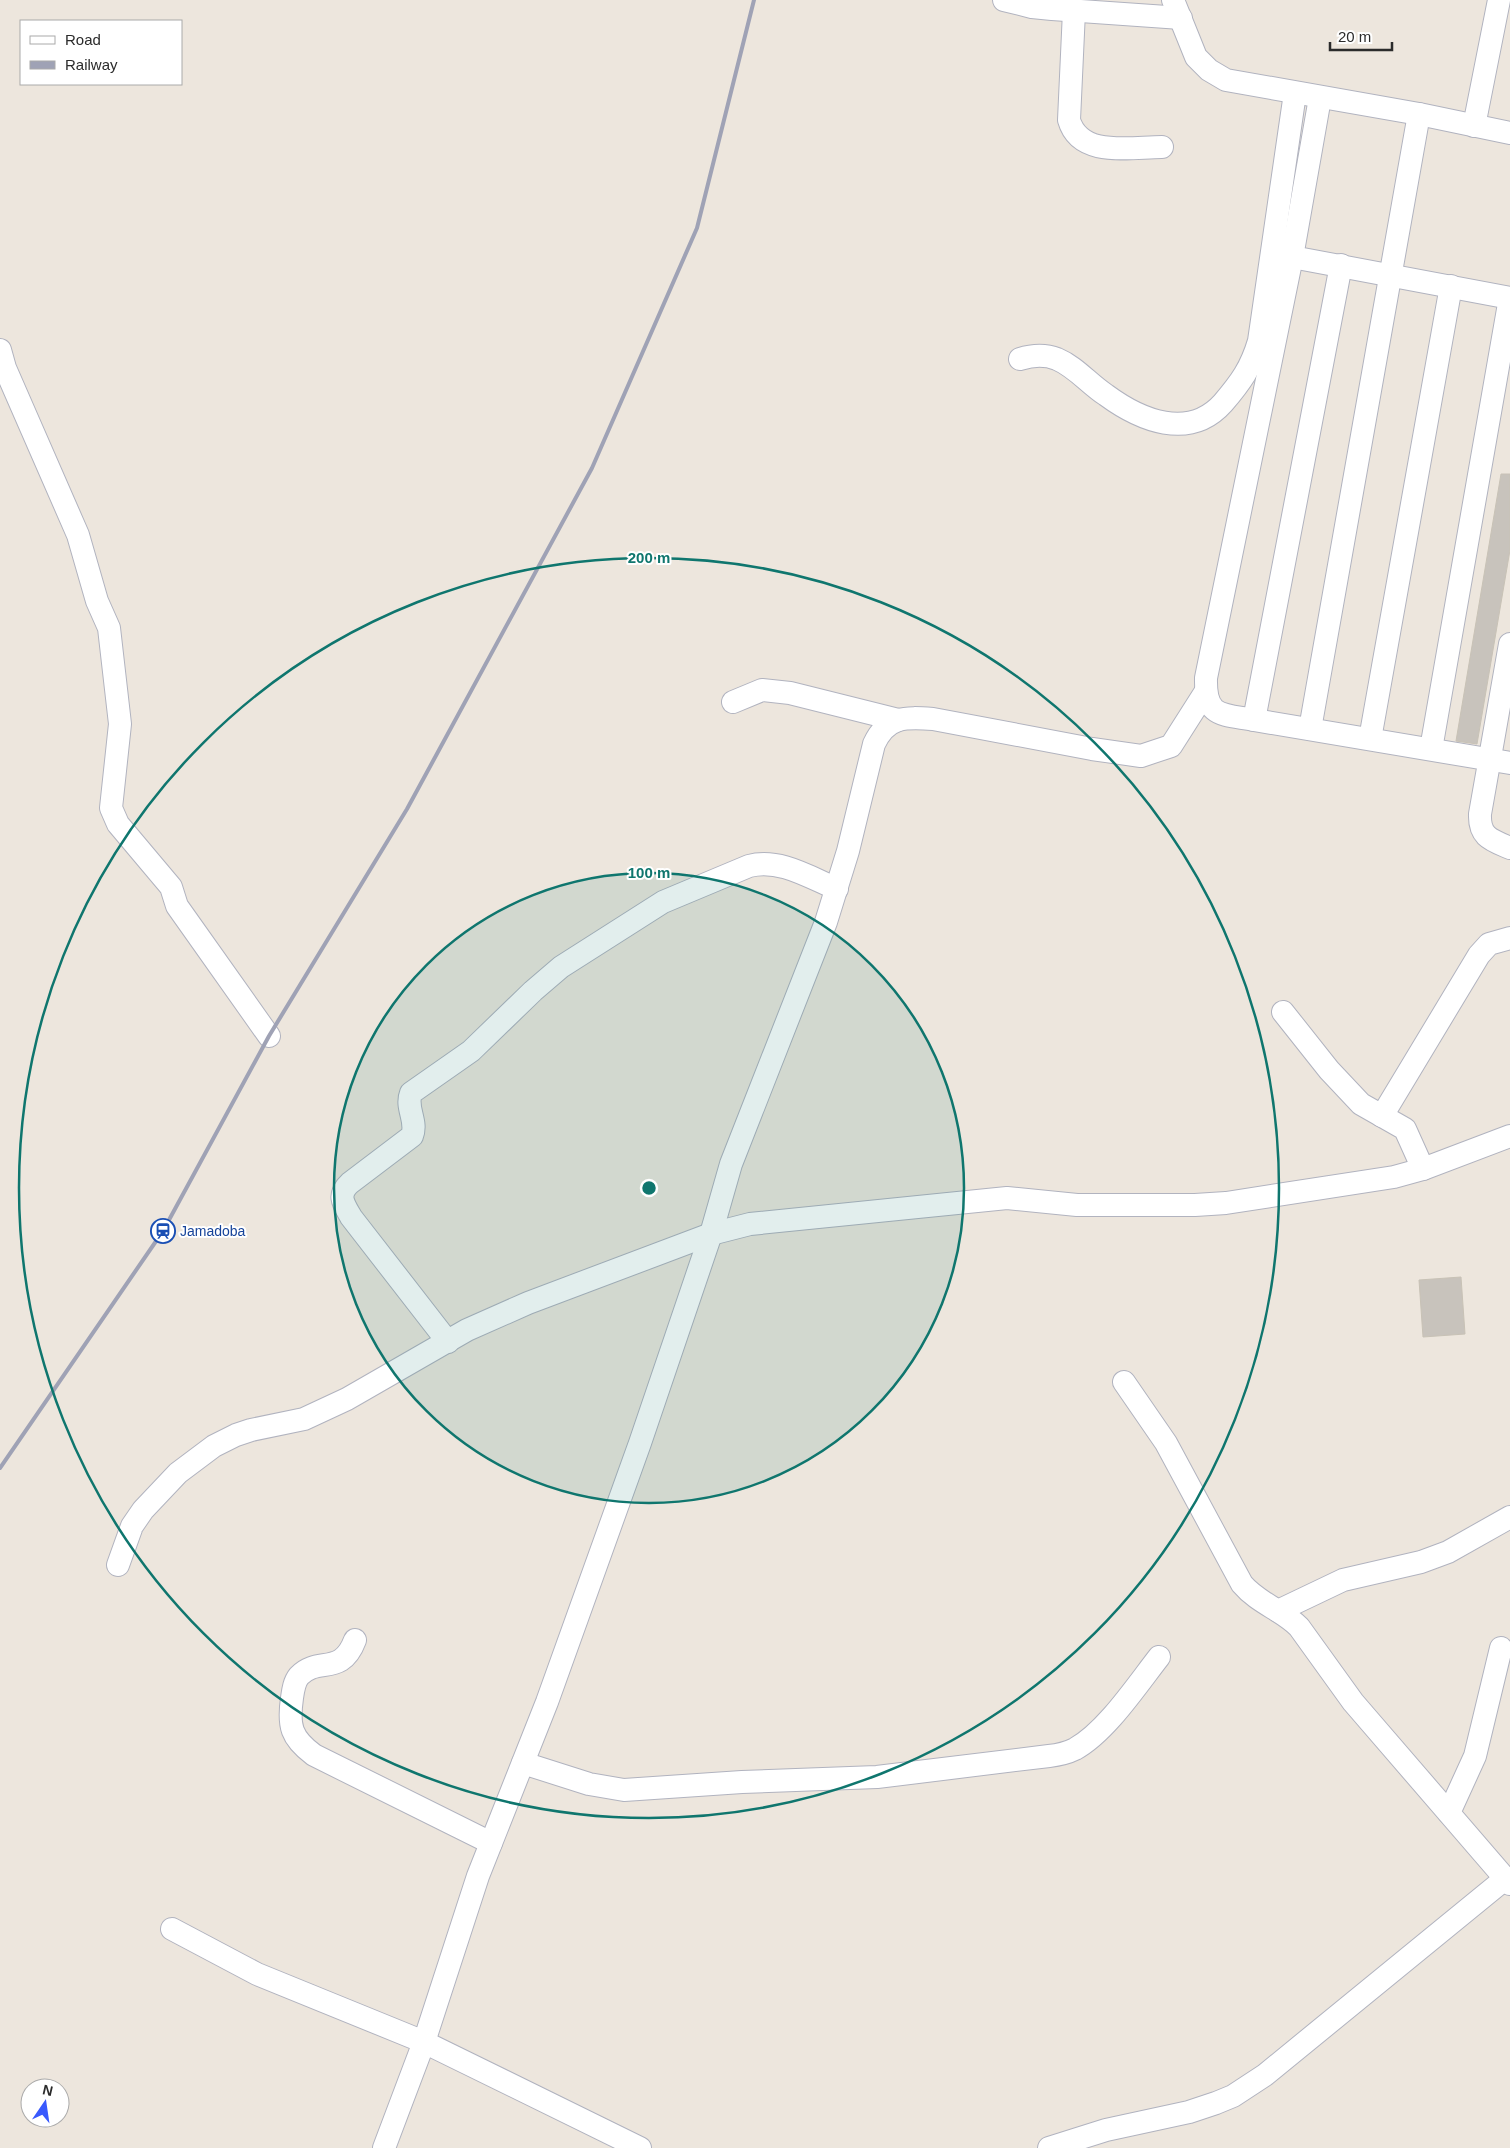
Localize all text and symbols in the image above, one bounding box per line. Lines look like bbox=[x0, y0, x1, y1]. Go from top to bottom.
legend bbox=[20, 20, 182, 85]
scale bar bbox=[1330, 20, 1392, 52]
text: 20 m bbox=[1338, 28, 1371, 45]
text: Road bbox=[65, 31, 101, 48]
text: Railway bbox=[65, 56, 118, 73]
text: 200 m bbox=[628, 549, 670, 566]
text: 100 m bbox=[628, 864, 670, 881]
centre of rings bbox=[640, 1179, 658, 1197]
station icon: Jamadoba bbox=[150, 1218, 176, 1244]
place label: Jamadoba bbox=[180, 1223, 246, 1239]
north arrow bbox=[20, 2078, 70, 2128]
text: N bbox=[41, 2081, 55, 2099]

